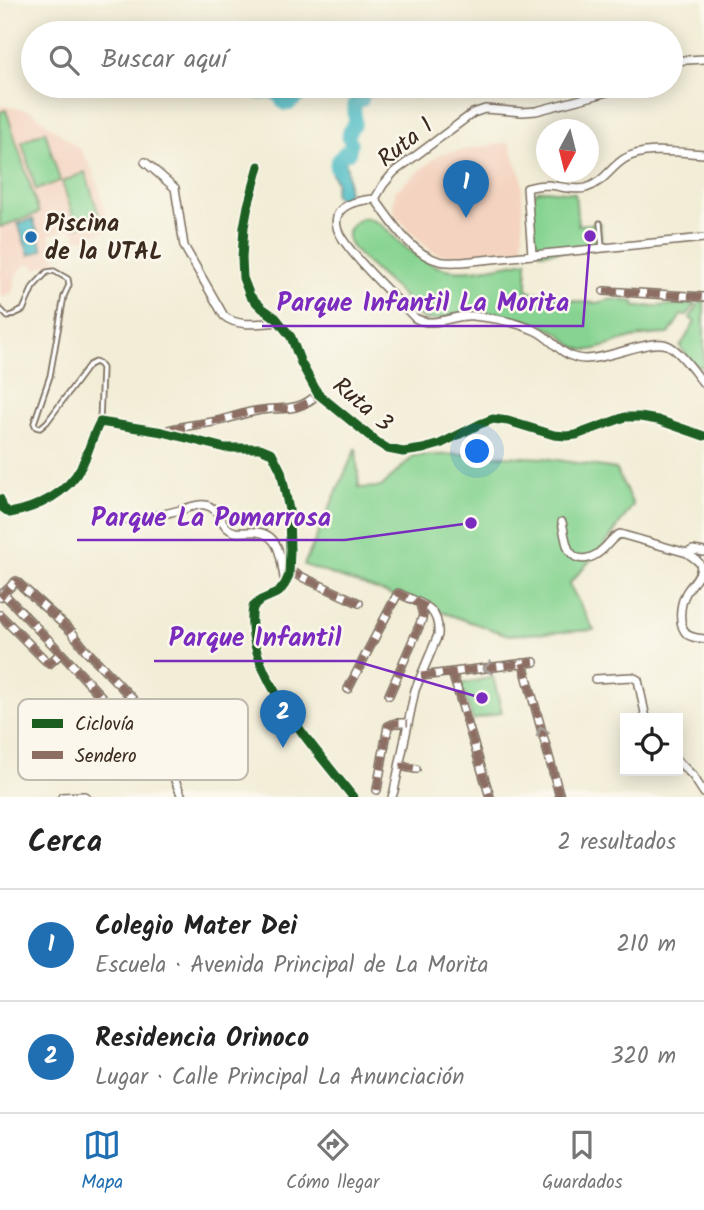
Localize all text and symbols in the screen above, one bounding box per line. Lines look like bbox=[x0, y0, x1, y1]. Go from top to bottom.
search box bbox=[21, 21, 683, 98]
text: Buscar aquí bbox=[101, 39, 227, 81]
icon: search bbox=[45, 41, 83, 79]
street label: Ruta 1 bbox=[369, 108, 443, 178]
north arrow bbox=[536, 119, 599, 182]
pin: 1 bbox=[443, 160, 489, 218]
place label: Piscina de la UTAL bbox=[45, 205, 162, 272]
marker: Piscina de la UTAL bbox=[23, 229, 39, 245]
callout: Parque Infantil La Morita bbox=[262, 279, 583, 326]
text: Parque Infantil La Morita bbox=[277, 283, 569, 325]
street label: Ruta 3 bbox=[323, 368, 401, 442]
your location bbox=[460, 434, 494, 468]
callout: Parque La Pomarrosa bbox=[77, 493, 345, 540]
text: Parque La Pomarrosa bbox=[91, 498, 331, 540]
callout: Parque Infantil bbox=[154, 614, 355, 661]
text: Parque Infantil bbox=[169, 618, 341, 660]
one-way arrow bbox=[482, 660, 493, 675]
pin: 2 bbox=[260, 690, 306, 748]
legend bbox=[18, 699, 248, 780]
text: Ciclovía bbox=[75, 710, 134, 740]
map controls bbox=[620, 713, 683, 776]
button: locate bbox=[620, 713, 683, 776]
one-way arrow bbox=[536, 725, 551, 737]
text: Sendero bbox=[75, 742, 137, 772]
text: Cerca bbox=[28, 819, 102, 867]
text: 2 resultados bbox=[558, 825, 676, 861]
text: Colegio Mater Dei bbox=[95, 906, 297, 948]
text: 1 bbox=[48, 927, 54, 963]
text: 210 m bbox=[616, 927, 676, 963]
text: Escuela · Avenida Principal de La Morita bbox=[95, 948, 489, 984]
text: Residencia Orinoco bbox=[95, 1018, 309, 1060]
text: 2 bbox=[44, 1039, 58, 1075]
text: 320 m bbox=[610, 1039, 676, 1075]
text: Lugar · Calle Principal La Anunciación bbox=[95, 1060, 464, 1096]
tab: Mapa bbox=[81, 1126, 123, 1198]
tab: Cómo llegar bbox=[286, 1126, 379, 1198]
tab: Guardados bbox=[542, 1126, 623, 1198]

